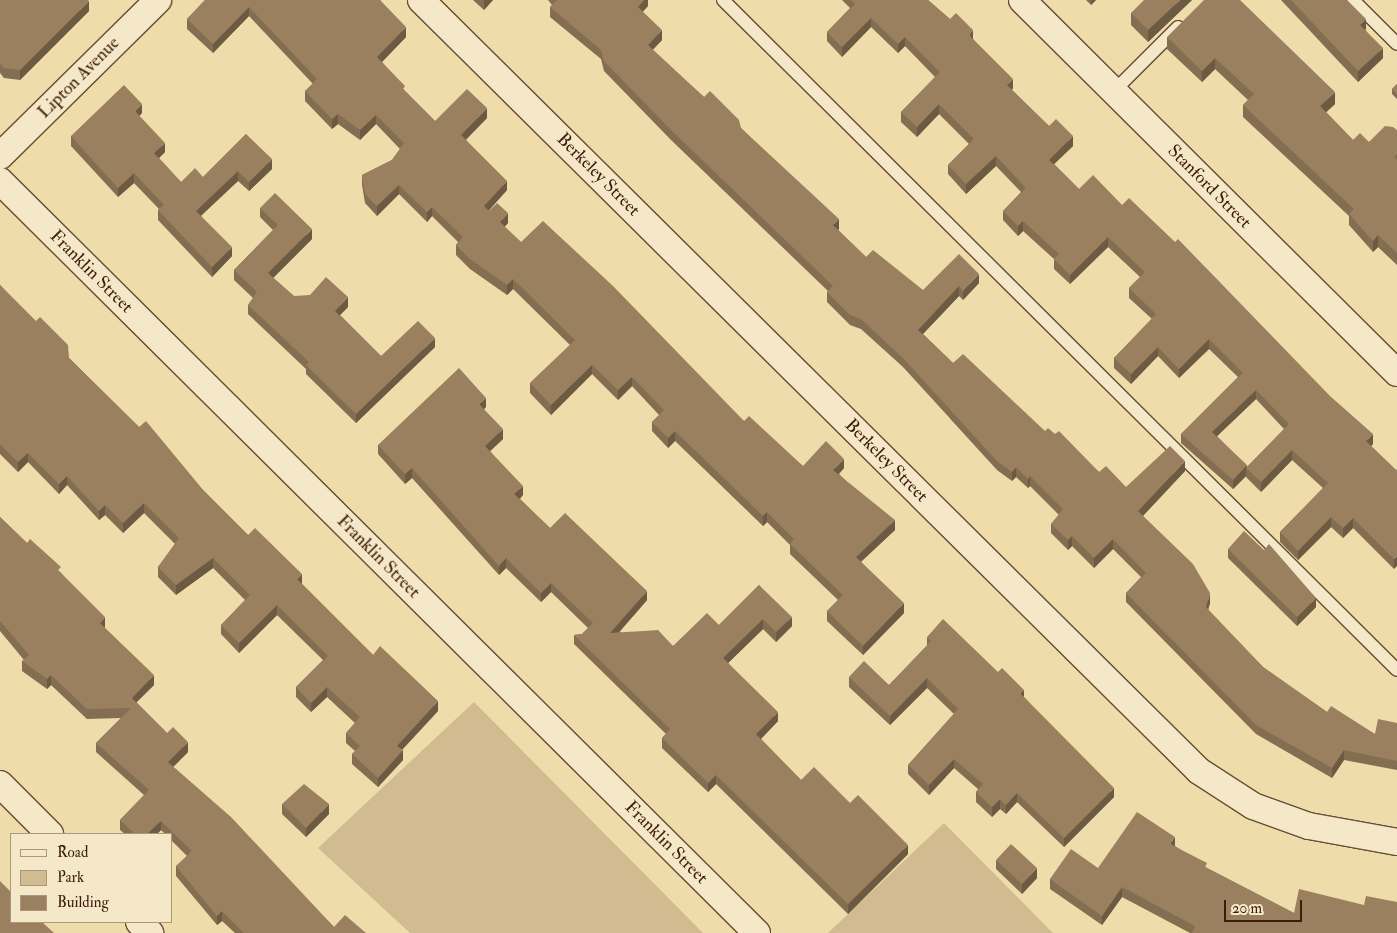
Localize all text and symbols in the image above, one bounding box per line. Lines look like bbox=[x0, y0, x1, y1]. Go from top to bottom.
street label: Lipton Avenue bbox=[34, 33, 124, 123]
street label: Berkeley Street bbox=[552, 129, 644, 221]
street label: Stanford Street bbox=[1163, 141, 1255, 233]
street label: Franklin Street bbox=[45, 226, 137, 318]
street label: Berkeley Street bbox=[840, 415, 932, 507]
street label: Franklin Street bbox=[332, 511, 424, 603]
street label: Franklin Street bbox=[620, 797, 712, 889]
legend bbox=[10, 833, 172, 923]
text: Road bbox=[57, 843, 88, 862]
text: Park bbox=[57, 868, 84, 887]
scale bar bbox=[1227, 890, 1304, 922]
text: Building bbox=[57, 893, 109, 912]
text: 20 m bbox=[1232, 899, 1262, 918]

